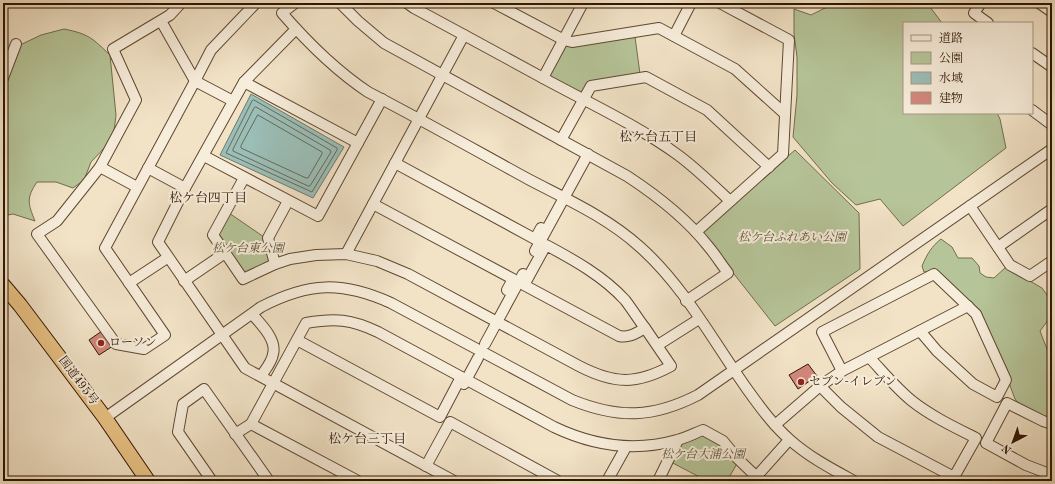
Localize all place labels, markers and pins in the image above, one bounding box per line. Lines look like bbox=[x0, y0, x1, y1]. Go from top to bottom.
place label: ローソン bbox=[109, 337, 157, 349]
marker: ローソン bbox=[96, 338, 106, 348]
place label: セブン-イレブン bbox=[809, 375, 896, 388]
marker: セブン-イレブン bbox=[796, 377, 806, 387]

